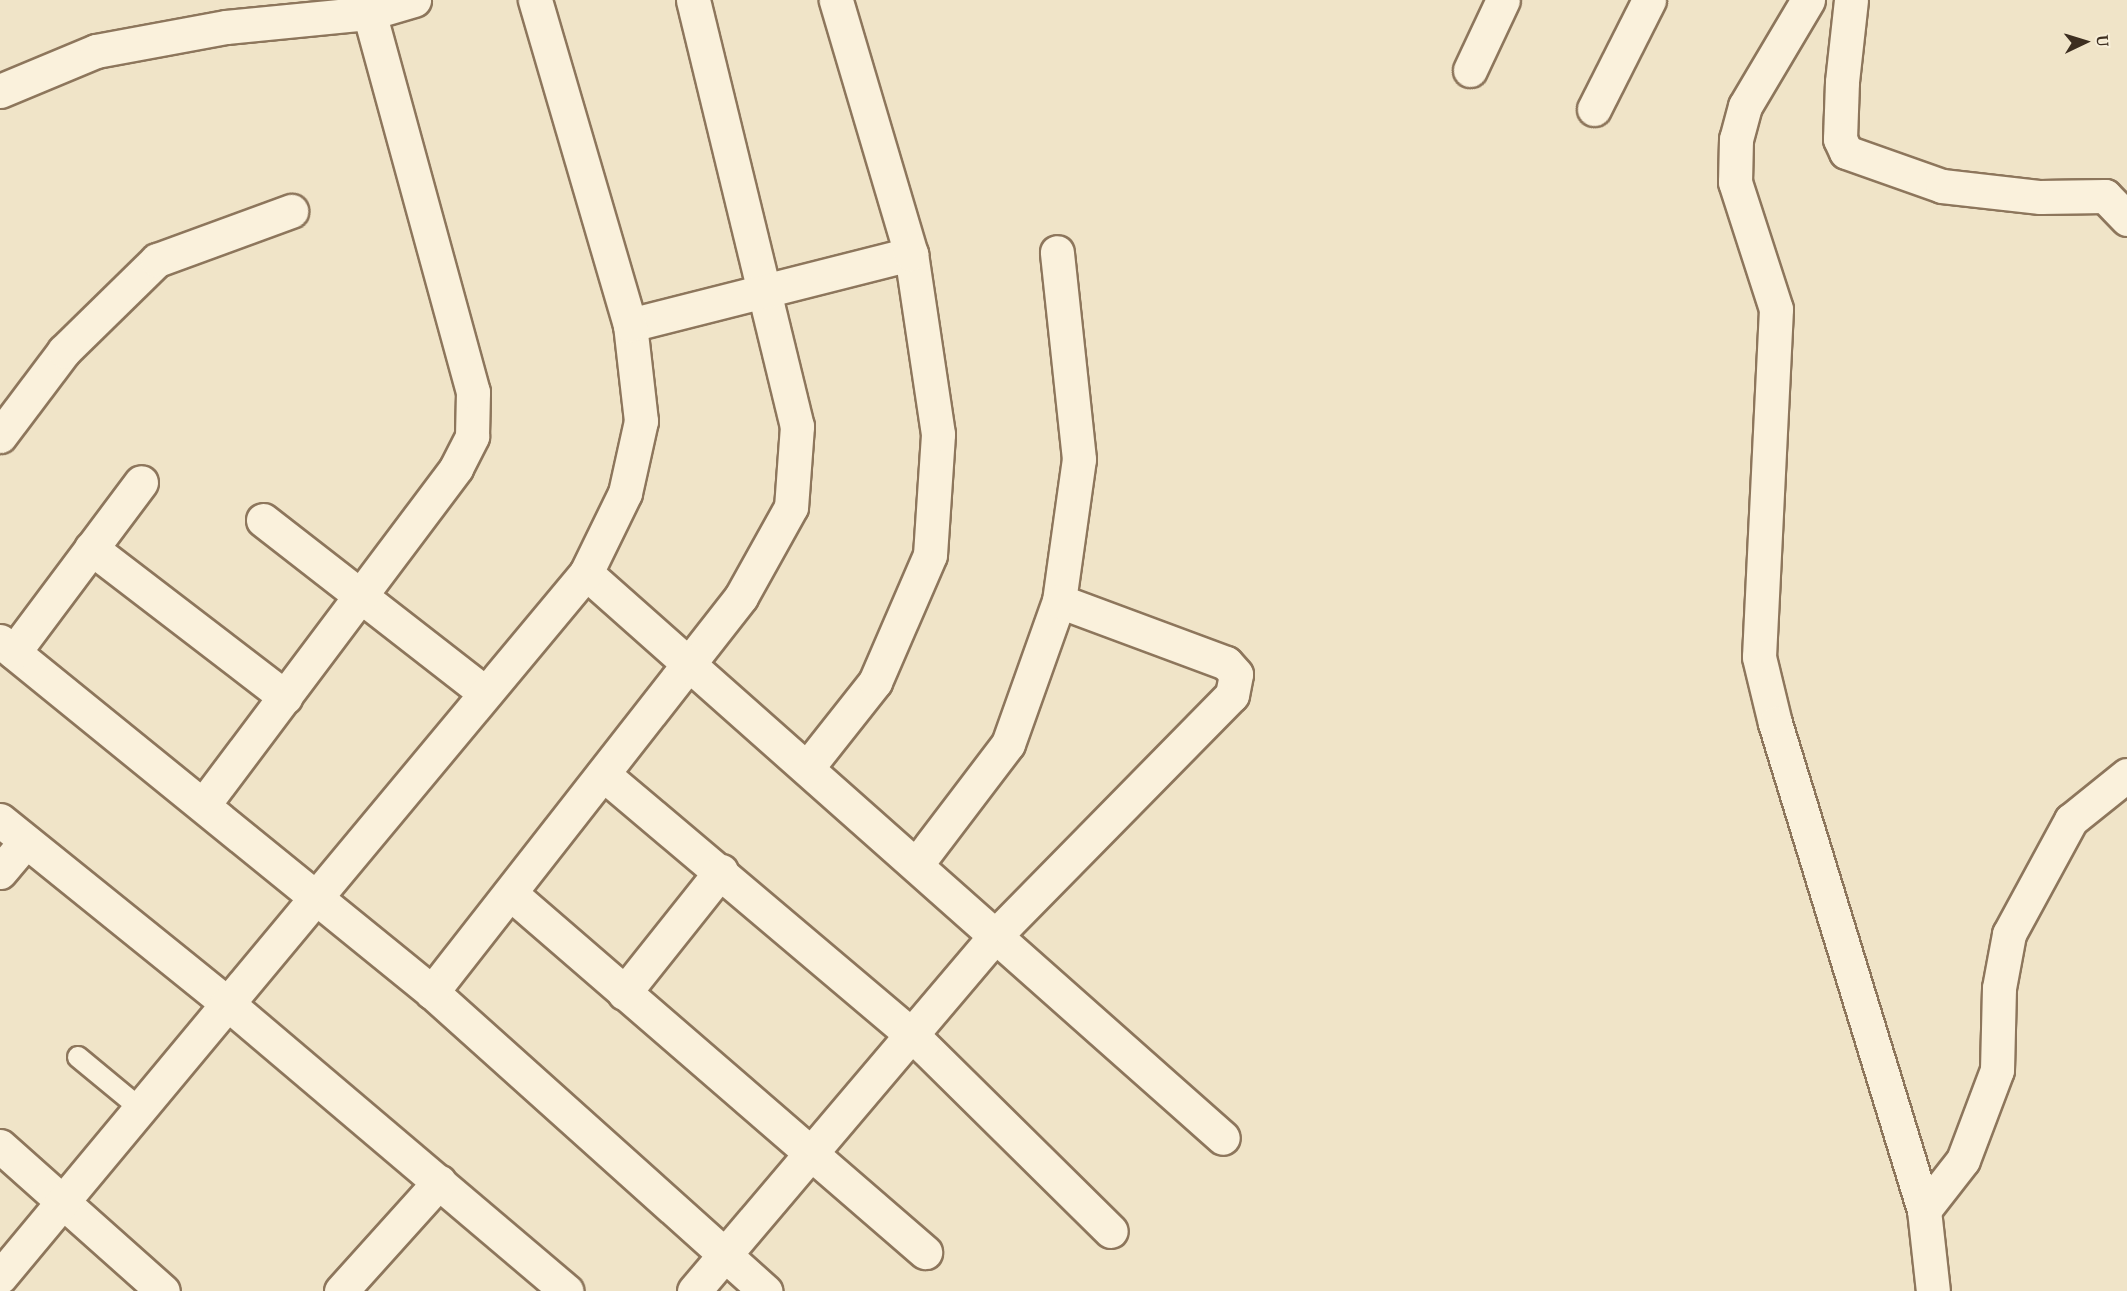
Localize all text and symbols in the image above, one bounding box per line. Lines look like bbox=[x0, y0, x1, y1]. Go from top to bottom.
north arrow bbox=[2055, 12, 2115, 72]
text: U bbox=[2092, 34, 2114, 47]

